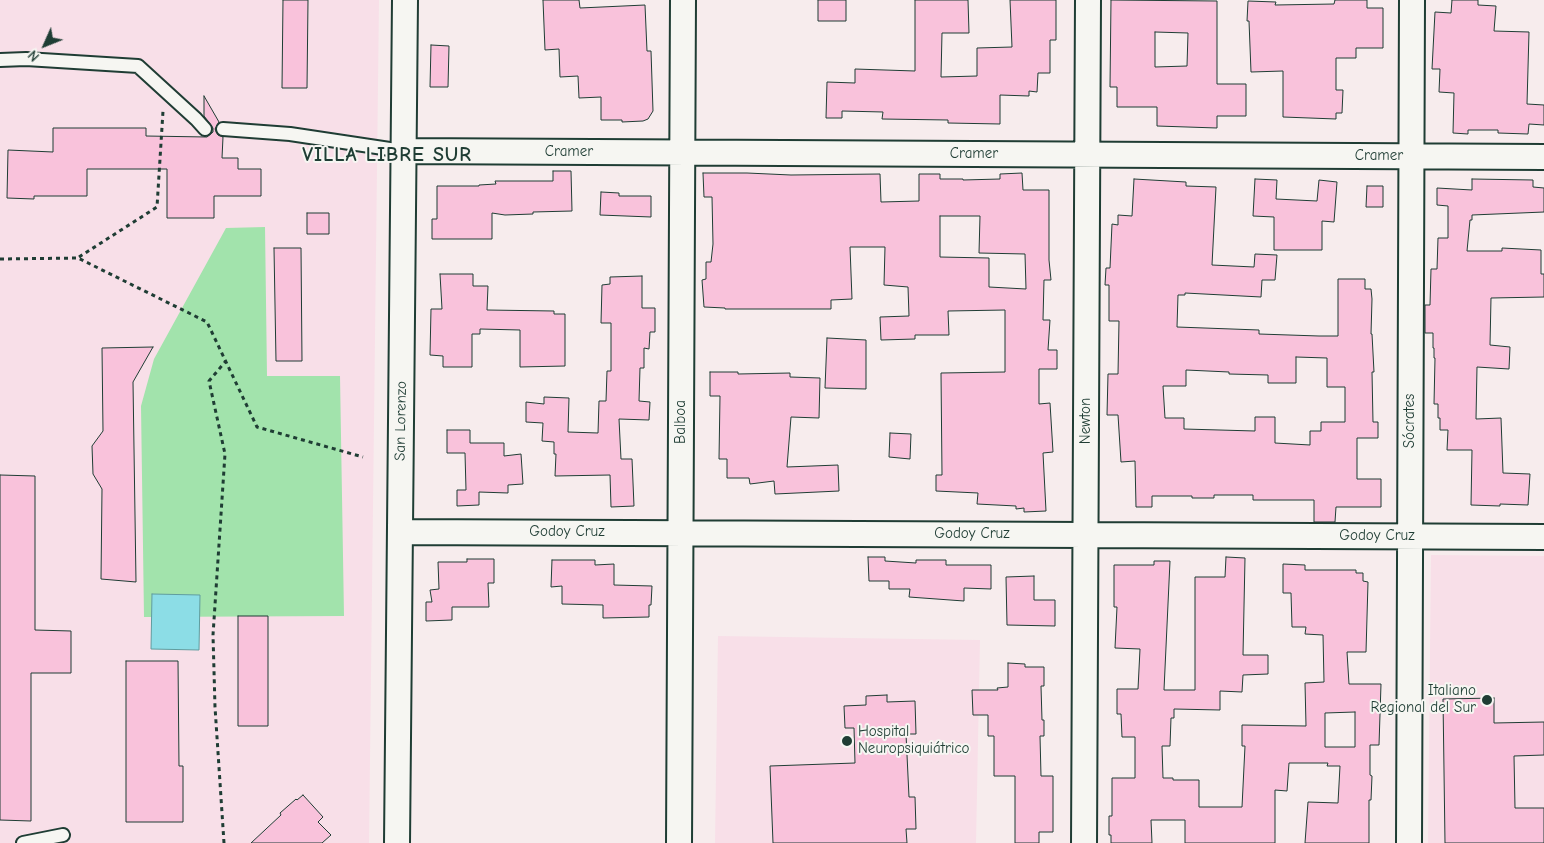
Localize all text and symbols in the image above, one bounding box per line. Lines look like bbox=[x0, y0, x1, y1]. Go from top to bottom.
north arrow bbox=[20, 20, 70, 70]
text: N bbox=[25, 47, 43, 65]
district label: VILLA LIBRE SUR bbox=[300, 143, 474, 167]
street label: Cramer bbox=[545, 143, 593, 161]
street label: Cramer bbox=[950, 145, 998, 163]
street label: Cramer bbox=[1355, 147, 1403, 165]
street label: San Lorenzo bbox=[391, 381, 411, 461]
street label: Sócrates bbox=[1401, 394, 1419, 448]
street label: Newton bbox=[1077, 398, 1095, 444]
street label: Balboa bbox=[672, 400, 690, 444]
street label: Godoy Cruz bbox=[529, 523, 605, 541]
street label: Godoy Cruz bbox=[934, 525, 1010, 543]
street label: Godoy Cruz bbox=[1339, 527, 1415, 545]
place label: Italiano Regional del Sur bbox=[1370, 682, 1476, 717]
marker: Italiano Regional del Sur bbox=[1480, 693, 1494, 707]
place label: Hospital Neuropsiquiátrico bbox=[858, 723, 970, 758]
marker: Hospital Neuropsiquiátrico bbox=[840, 734, 854, 748]

